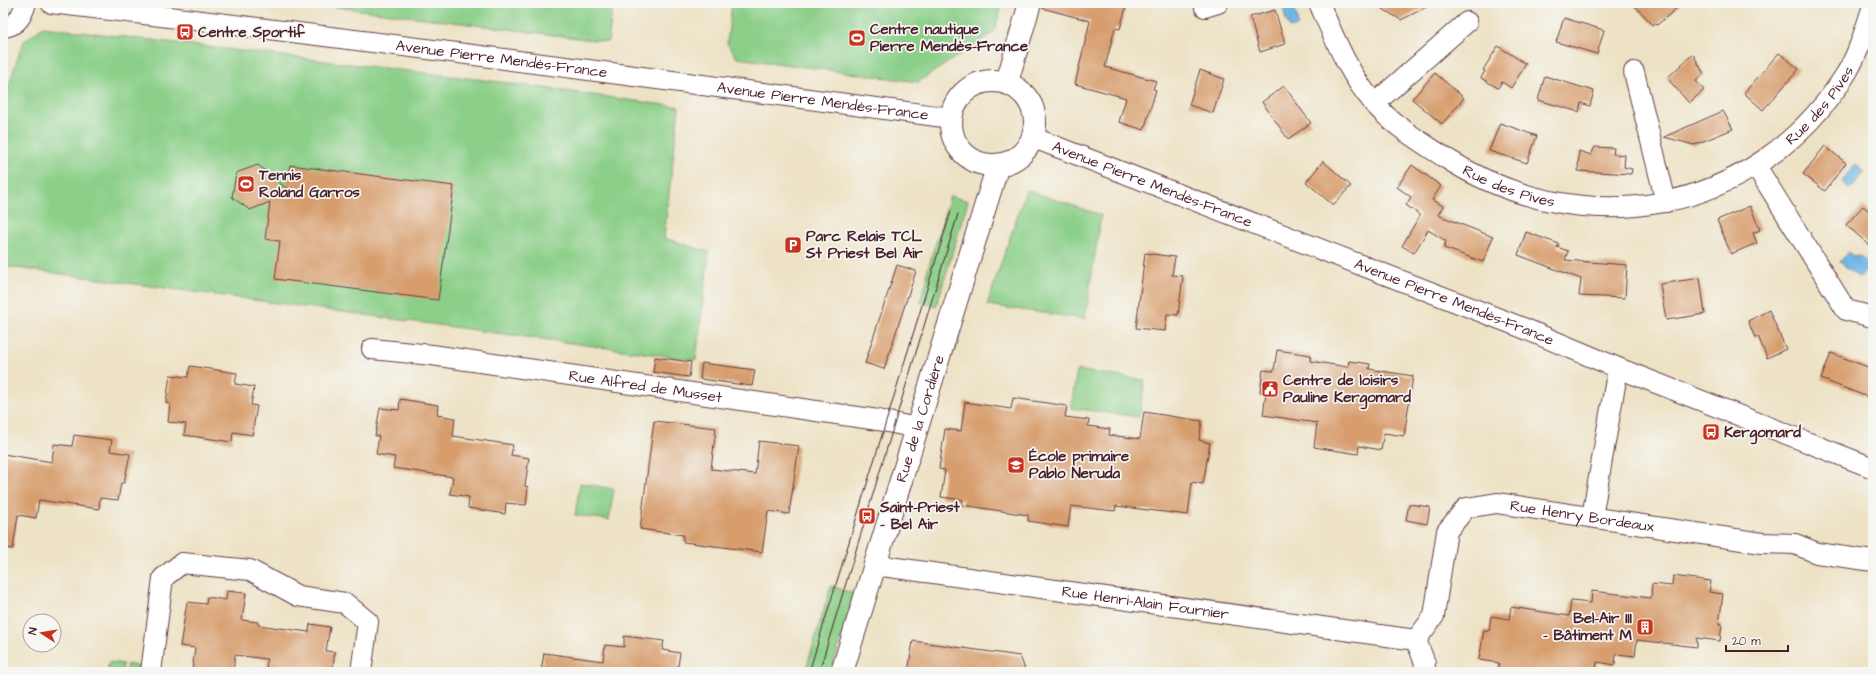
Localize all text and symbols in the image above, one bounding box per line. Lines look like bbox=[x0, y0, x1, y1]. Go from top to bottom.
place label: Centre nautique Pierre Mendès-France bbox=[870, 19, 1028, 57]
bus stop icon: Centre Sportif bbox=[175, 22, 195, 42]
place label: Centre Sportif bbox=[198, 22, 306, 43]
sports icon: Centre nautique Pierre Mendès-France bbox=[847, 28, 867, 48]
street label: Avenue Pierre Mendès-France bbox=[395, 35, 608, 83]
street label: Rue des Pives bbox=[1781, 62, 1859, 150]
street label: Avenue Pierre Mendès-France bbox=[716, 77, 930, 126]
street label: Avenue Pierre Mendès-France bbox=[1049, 136, 1255, 233]
street label: Rue des Pives bbox=[1459, 160, 1557, 213]
place label: Tennis Roland Garros bbox=[258, 165, 360, 203]
sports icon: Tennis Roland Garros bbox=[236, 174, 256, 194]
place label: Parc Relais TCL St Priest Bel Air bbox=[805, 226, 924, 264]
parking icon: Parc Relais TCL St Priest Bel Air bbox=[783, 235, 803, 255]
street label: Avenue Pierre Mendès-France bbox=[1351, 253, 1557, 351]
street label: Rue de la Cordière bbox=[891, 353, 950, 485]
street label: Rue Alfred de Musset bbox=[567, 365, 723, 408]
place label: Centre de loisirs Pauline Kergomard bbox=[1283, 370, 1411, 410]
public building icon: Centre de loisirs Pauline Kergomard bbox=[1260, 379, 1280, 399]
bus stop icon: Kergomard bbox=[1701, 422, 1721, 442]
place label: Kergomard bbox=[1724, 422, 1801, 445]
place label: École primaire Pablo Neruda bbox=[1029, 446, 1129, 484]
school or university icon: École primaire Pablo Neruda bbox=[1006, 455, 1026, 475]
street label: Rue Henry Bordeaux bbox=[1509, 495, 1656, 538]
place label: Saint-Priest - Bel Air bbox=[879, 497, 961, 535]
bus stop icon: Saint-Priest - Bel Air bbox=[857, 506, 877, 526]
street label: Rue Henri-Alain Fournier bbox=[1060, 581, 1230, 625]
place label: Bel-Air III - Bâtiment M bbox=[1543, 608, 1633, 646]
north arrow bbox=[22, 613, 62, 653]
building icon: Bel-Air III - Bâtiment M bbox=[1635, 617, 1655, 637]
text: N bbox=[25, 626, 41, 636]
scale bar bbox=[1726, 627, 1788, 653]
text: 20 m bbox=[1732, 633, 1761, 650]

